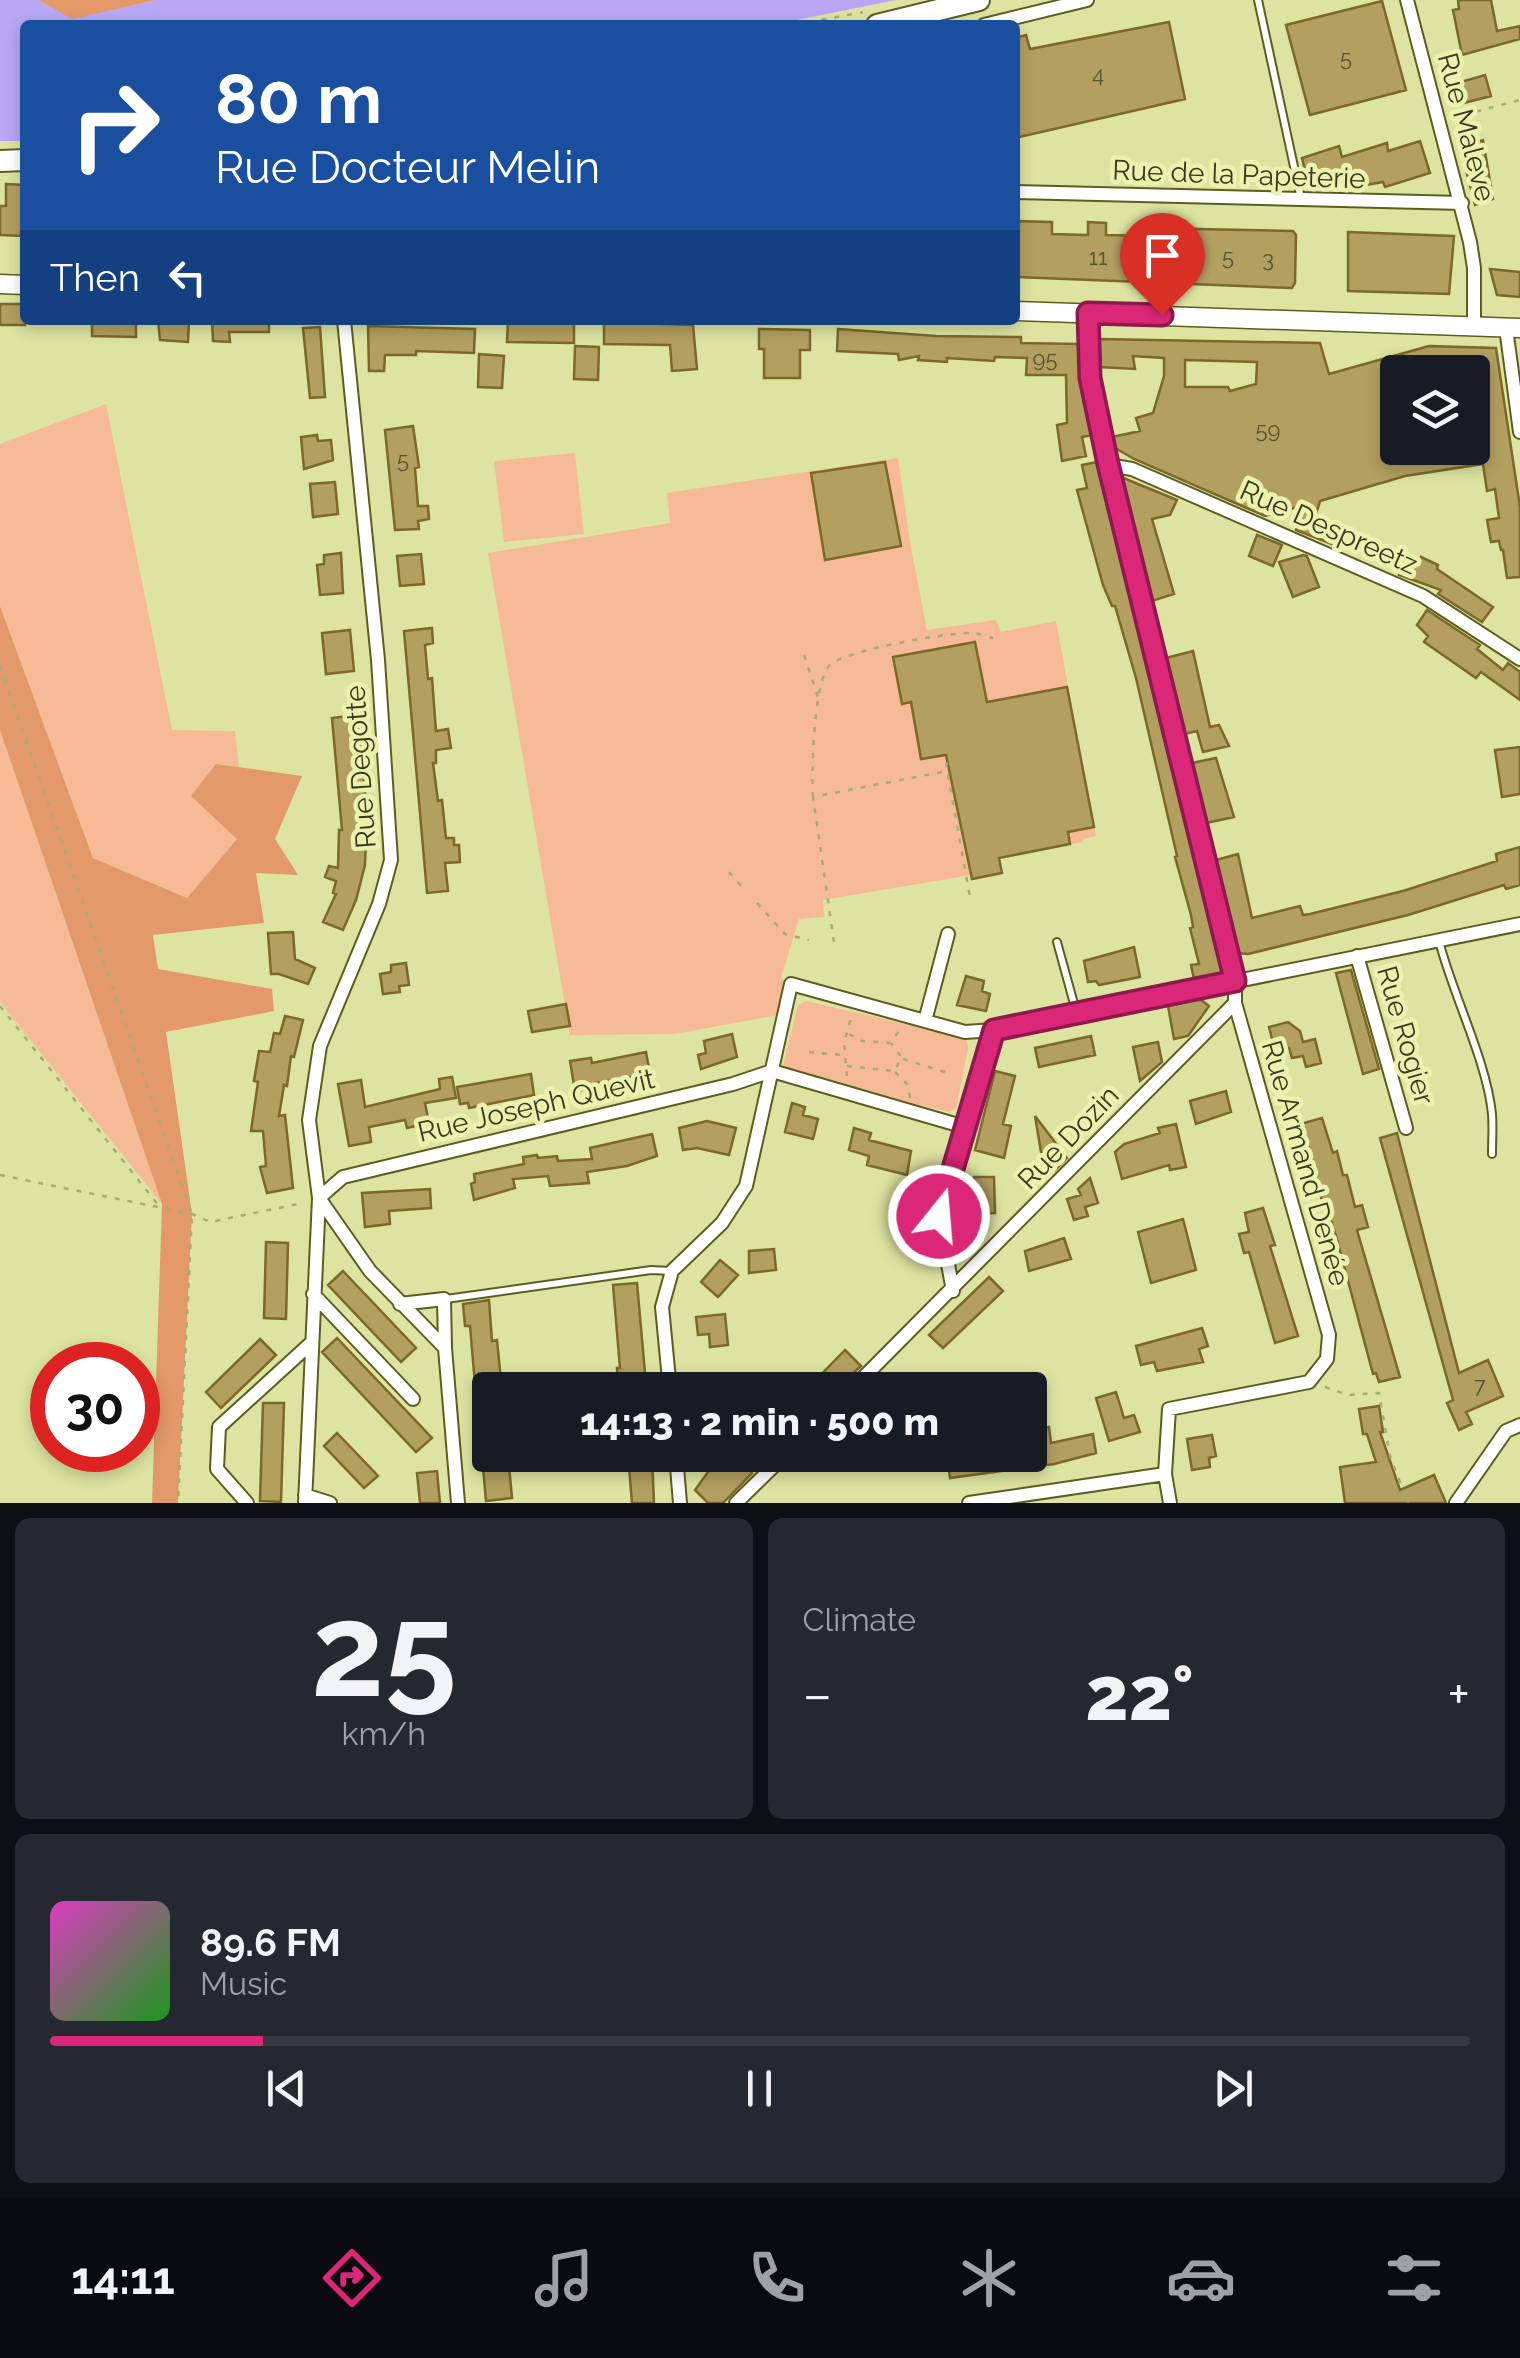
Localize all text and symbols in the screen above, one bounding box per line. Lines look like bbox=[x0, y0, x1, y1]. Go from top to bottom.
house number: 5 bbox=[1340, 45, 1352, 71]
street label: Rue Maleve bbox=[1431, 49, 1502, 205]
text: 80 m bbox=[215, 57, 382, 139]
icon: right bbox=[50, 60, 180, 190]
house number: 4 bbox=[1092, 61, 1104, 87]
text: Rue Docteur Melin bbox=[215, 141, 600, 194]
street label: Rue de la Papeterie bbox=[1112, 154, 1366, 195]
pin bbox=[1120, 213, 1205, 316]
icon: arrive bbox=[1135, 228, 1190, 283]
house number: 11 bbox=[1089, 244, 1107, 270]
house number: 5 bbox=[1222, 244, 1234, 270]
house number: 3 bbox=[1262, 246, 1274, 272]
icon: left bbox=[160, 250, 215, 305]
text: Then bbox=[50, 255, 140, 300]
house number: 95 bbox=[1033, 346, 1057, 372]
map controls bbox=[1380, 355, 1490, 465]
button: layers bbox=[1380, 355, 1490, 465]
house number: 59 bbox=[1256, 417, 1280, 443]
house number: 5 bbox=[397, 447, 409, 473]
street label: Rue Despreetz bbox=[1235, 474, 1423, 581]
street label: Rue Degotte bbox=[338, 684, 383, 850]
street label: Rue Rogier bbox=[1370, 962, 1441, 1108]
street label: Rue Armand Denée bbox=[1255, 1037, 1356, 1290]
street label: Rue Joseph Quevit bbox=[414, 1062, 658, 1149]
street label: Rue Dozin bbox=[1011, 1079, 1126, 1196]
position arrow bbox=[887, 1164, 991, 1268]
speed limit sign: 30 bbox=[30, 1342, 160, 1472]
house number: 7 bbox=[1474, 1372, 1486, 1398]
text: 14:13 · 2 min · 500 m bbox=[580, 1399, 939, 1444]
text: 25 bbox=[311, 1574, 456, 1726]
text: Climate bbox=[803, 1601, 916, 1638]
text: 22° bbox=[1085, 1649, 1194, 1738]
text: − bbox=[803, 1662, 832, 1727]
text: + bbox=[1447, 1662, 1470, 1727]
text: km/h bbox=[342, 1715, 426, 1752]
text: 89.6 FM bbox=[200, 1920, 341, 1965]
text: Music bbox=[200, 1965, 287, 2002]
icon: previous bbox=[259, 2061, 314, 2116]
icon: pause bbox=[732, 2061, 787, 2116]
icon: next bbox=[1206, 2061, 1261, 2116]
icon: directions bbox=[317, 2243, 387, 2313]
icon: music bbox=[529, 2243, 599, 2313]
icon: phone bbox=[742, 2243, 812, 2313]
icon: climate bbox=[954, 2243, 1024, 2313]
icon: car bbox=[1166, 2243, 1236, 2313]
icon: filters bbox=[1379, 2243, 1449, 2313]
text: 14:11 bbox=[71, 2252, 175, 2305]

